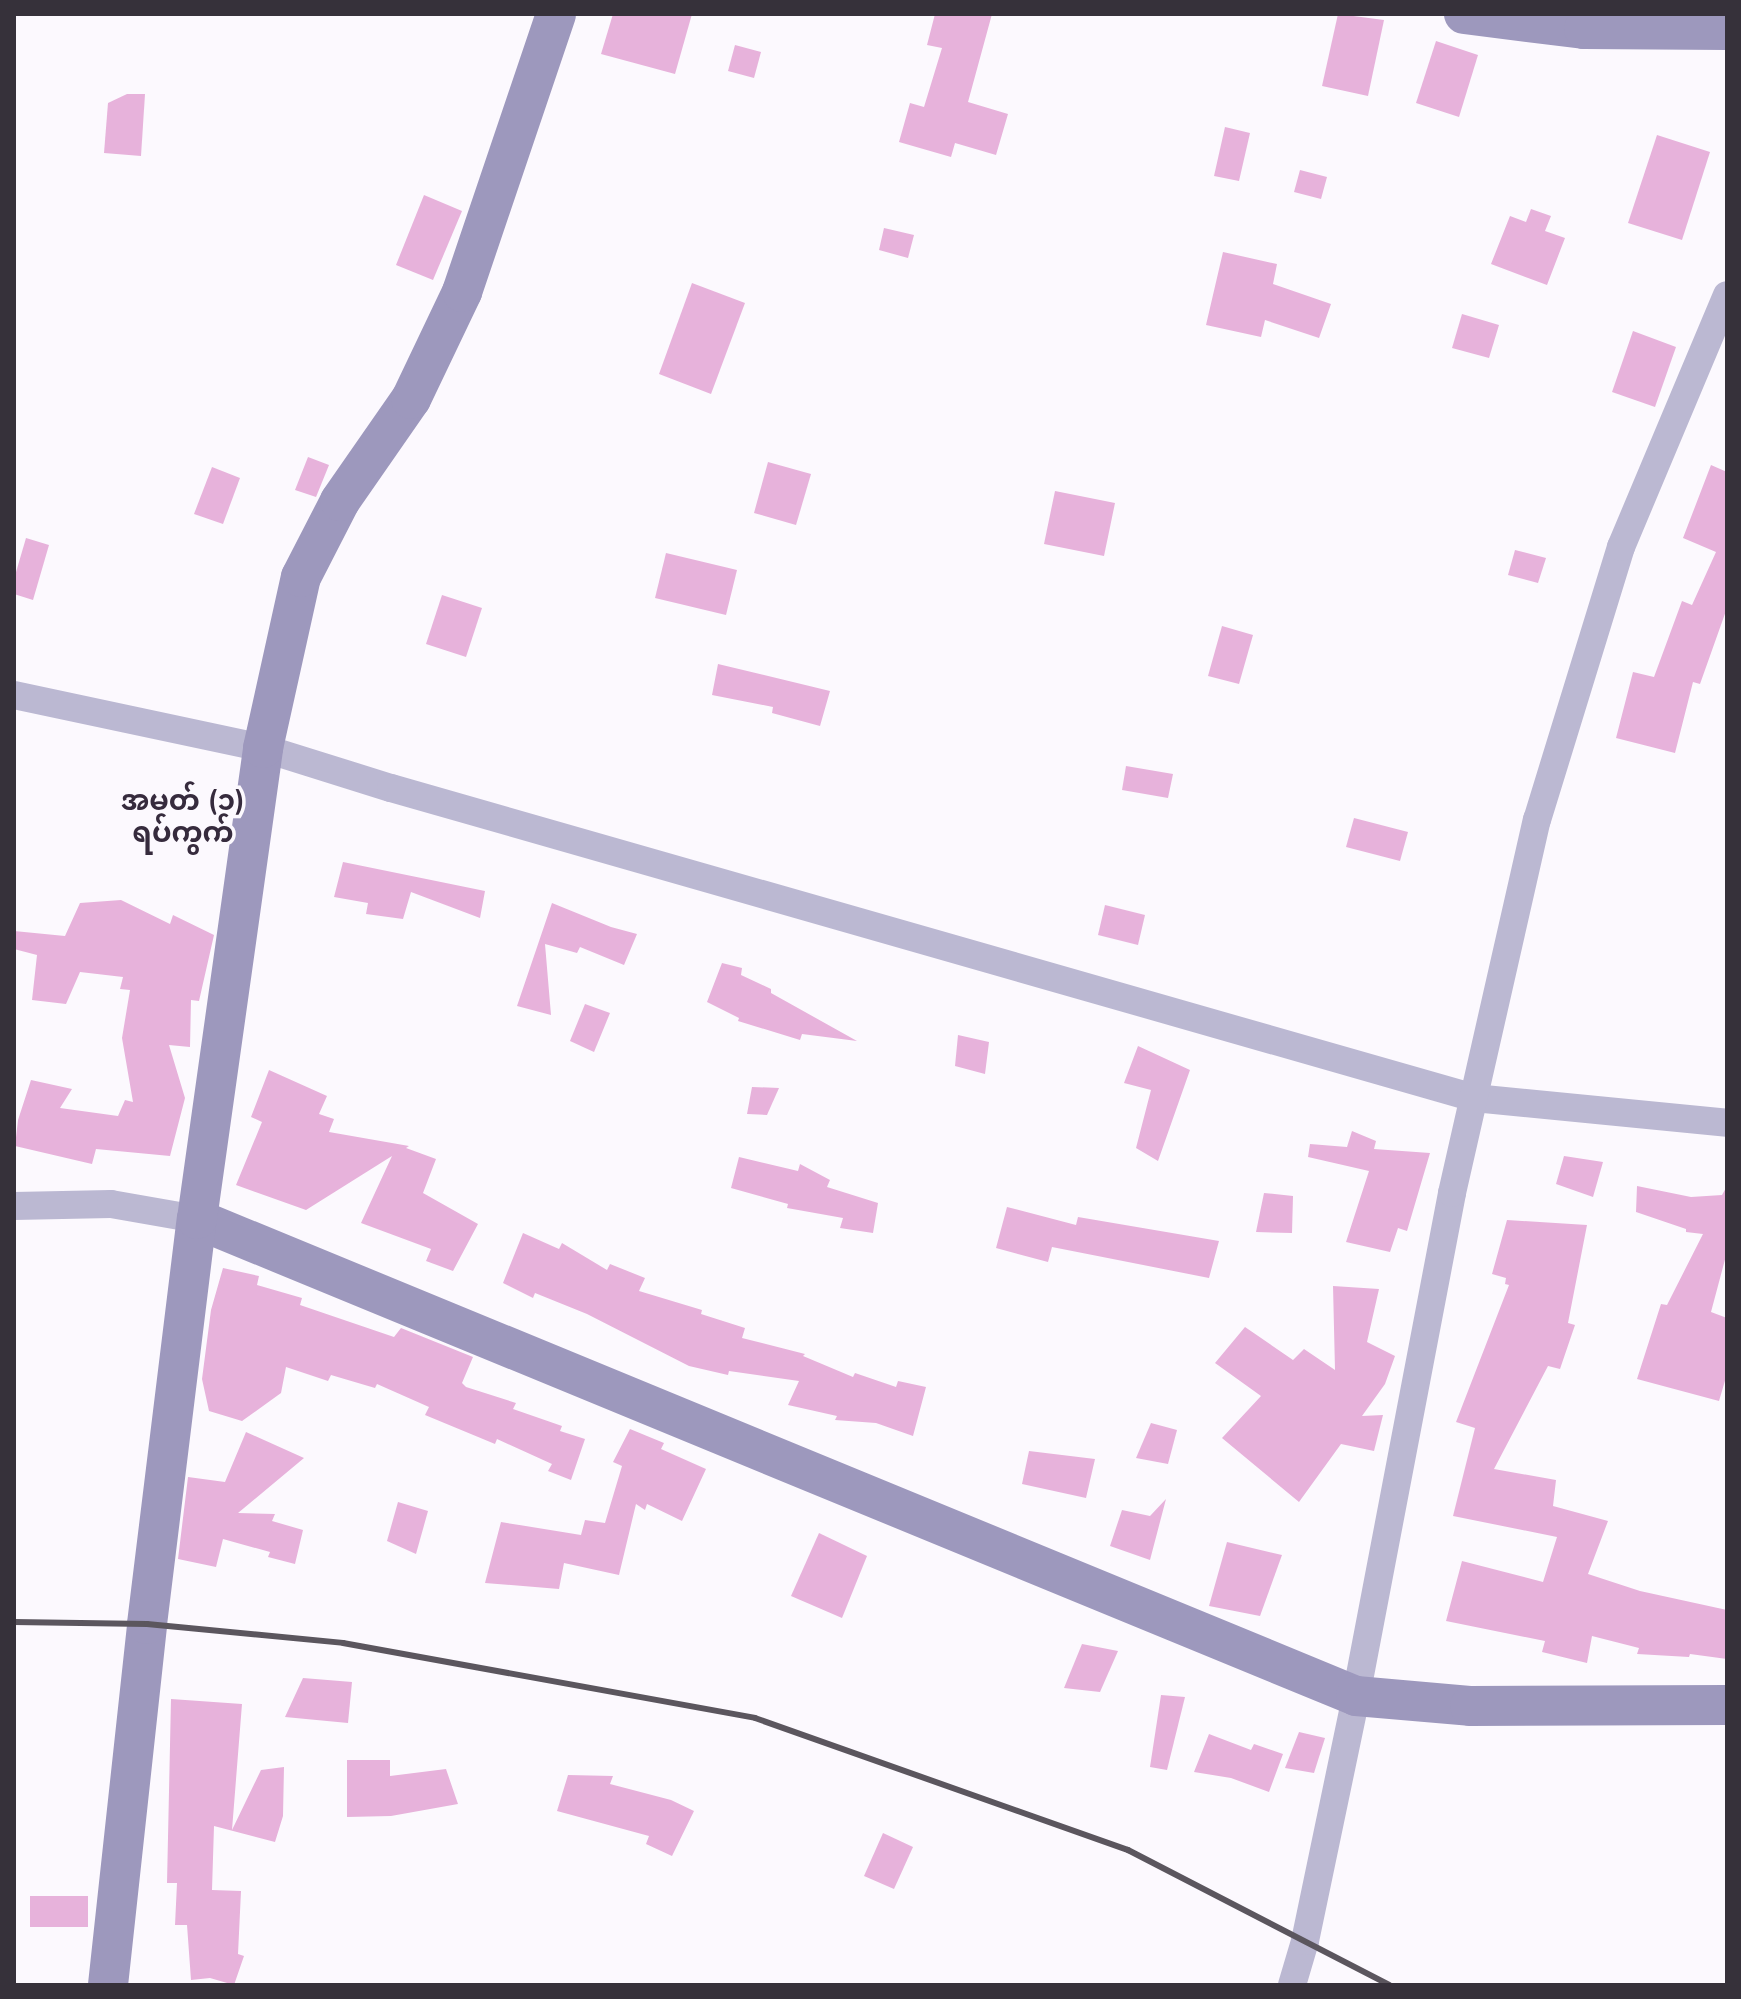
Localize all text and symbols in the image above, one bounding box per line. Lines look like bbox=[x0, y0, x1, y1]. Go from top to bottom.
district label: အမှတ် (၁) ရပ်ကွက် bbox=[121, 783, 245, 849]

